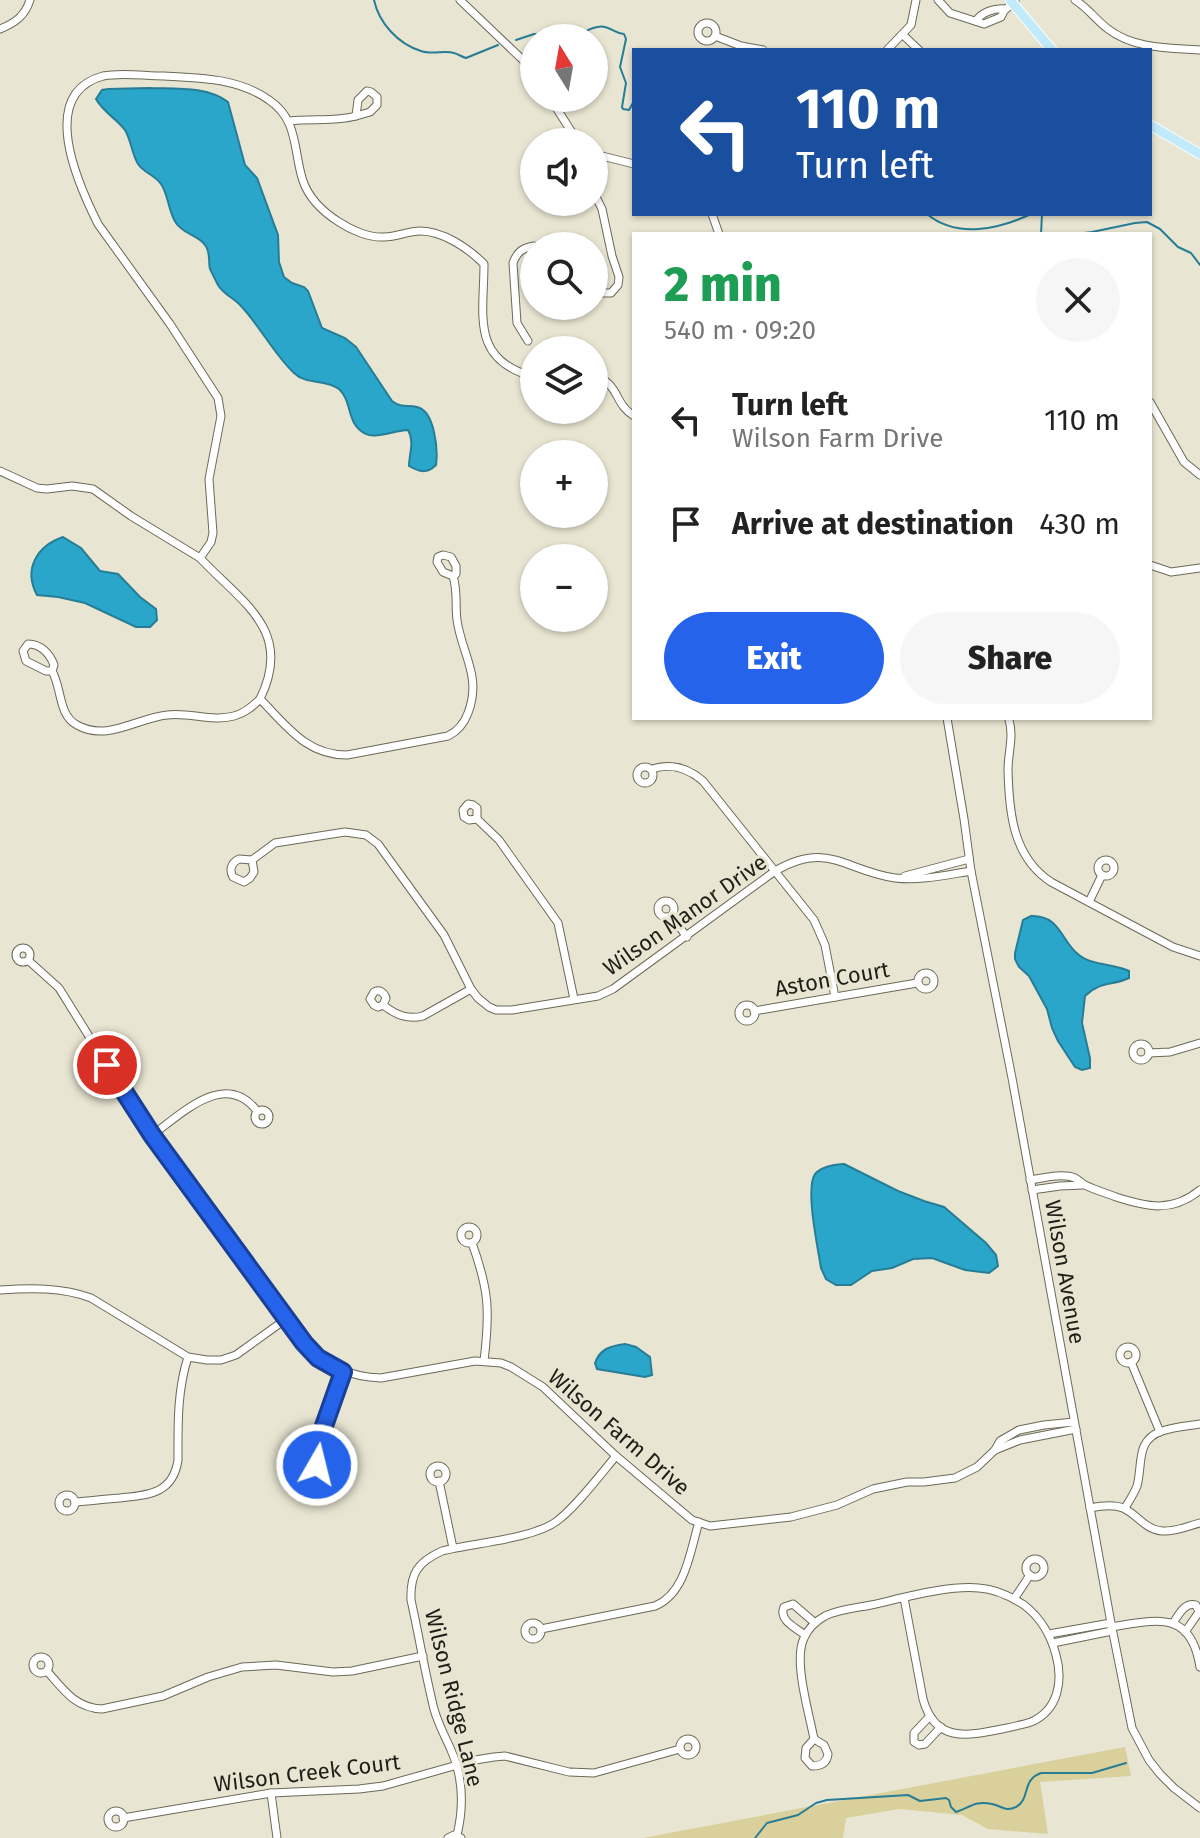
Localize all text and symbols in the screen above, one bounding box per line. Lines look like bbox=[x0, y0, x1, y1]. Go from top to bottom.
north arrow bbox=[520, 24, 608, 112]
map controls bbox=[520, 24, 608, 632]
text: 110 m bbox=[796, 76, 940, 143]
icon: left bbox=[664, 80, 768, 184]
button: sound bbox=[520, 128, 608, 216]
text: Turn left bbox=[796, 144, 934, 188]
button: search bbox=[520, 232, 608, 320]
text: 2 min bbox=[664, 256, 782, 314]
button: close bbox=[1036, 258, 1120, 342]
text: 540 m · 09:20 bbox=[664, 315, 816, 346]
button: layers bbox=[520, 336, 608, 424]
text: Turn left bbox=[732, 387, 848, 423]
icon: left bbox=[664, 398, 708, 442]
text: 110 m bbox=[1044, 402, 1120, 438]
text: Wilson Farm Drive bbox=[732, 423, 943, 454]
button: + bbox=[520, 440, 608, 528]
icon: arrive bbox=[664, 502, 708, 546]
text: Arrive at destination bbox=[732, 506, 1014, 542]
text: 430 m bbox=[1039, 506, 1120, 542]
button: − bbox=[520, 544, 608, 632]
button: Exit bbox=[664, 612, 884, 704]
button: Share bbox=[900, 612, 1120, 704]
street label: Wilson Manor Drive bbox=[598, 848, 772, 982]
street label: Aston Court bbox=[773, 956, 892, 1002]
pin bbox=[73, 1031, 141, 1099]
icon: arrive bbox=[85, 1043, 129, 1087]
street label: Wilson Avenue bbox=[1039, 1198, 1091, 1346]
street label: Wilson Farm Drive bbox=[543, 1363, 695, 1501]
position arrow bbox=[275, 1423, 359, 1507]
street label: Wilson Ridge Lane bbox=[419, 1607, 489, 1789]
street label: Wilson Creek Court bbox=[212, 1748, 402, 1798]

